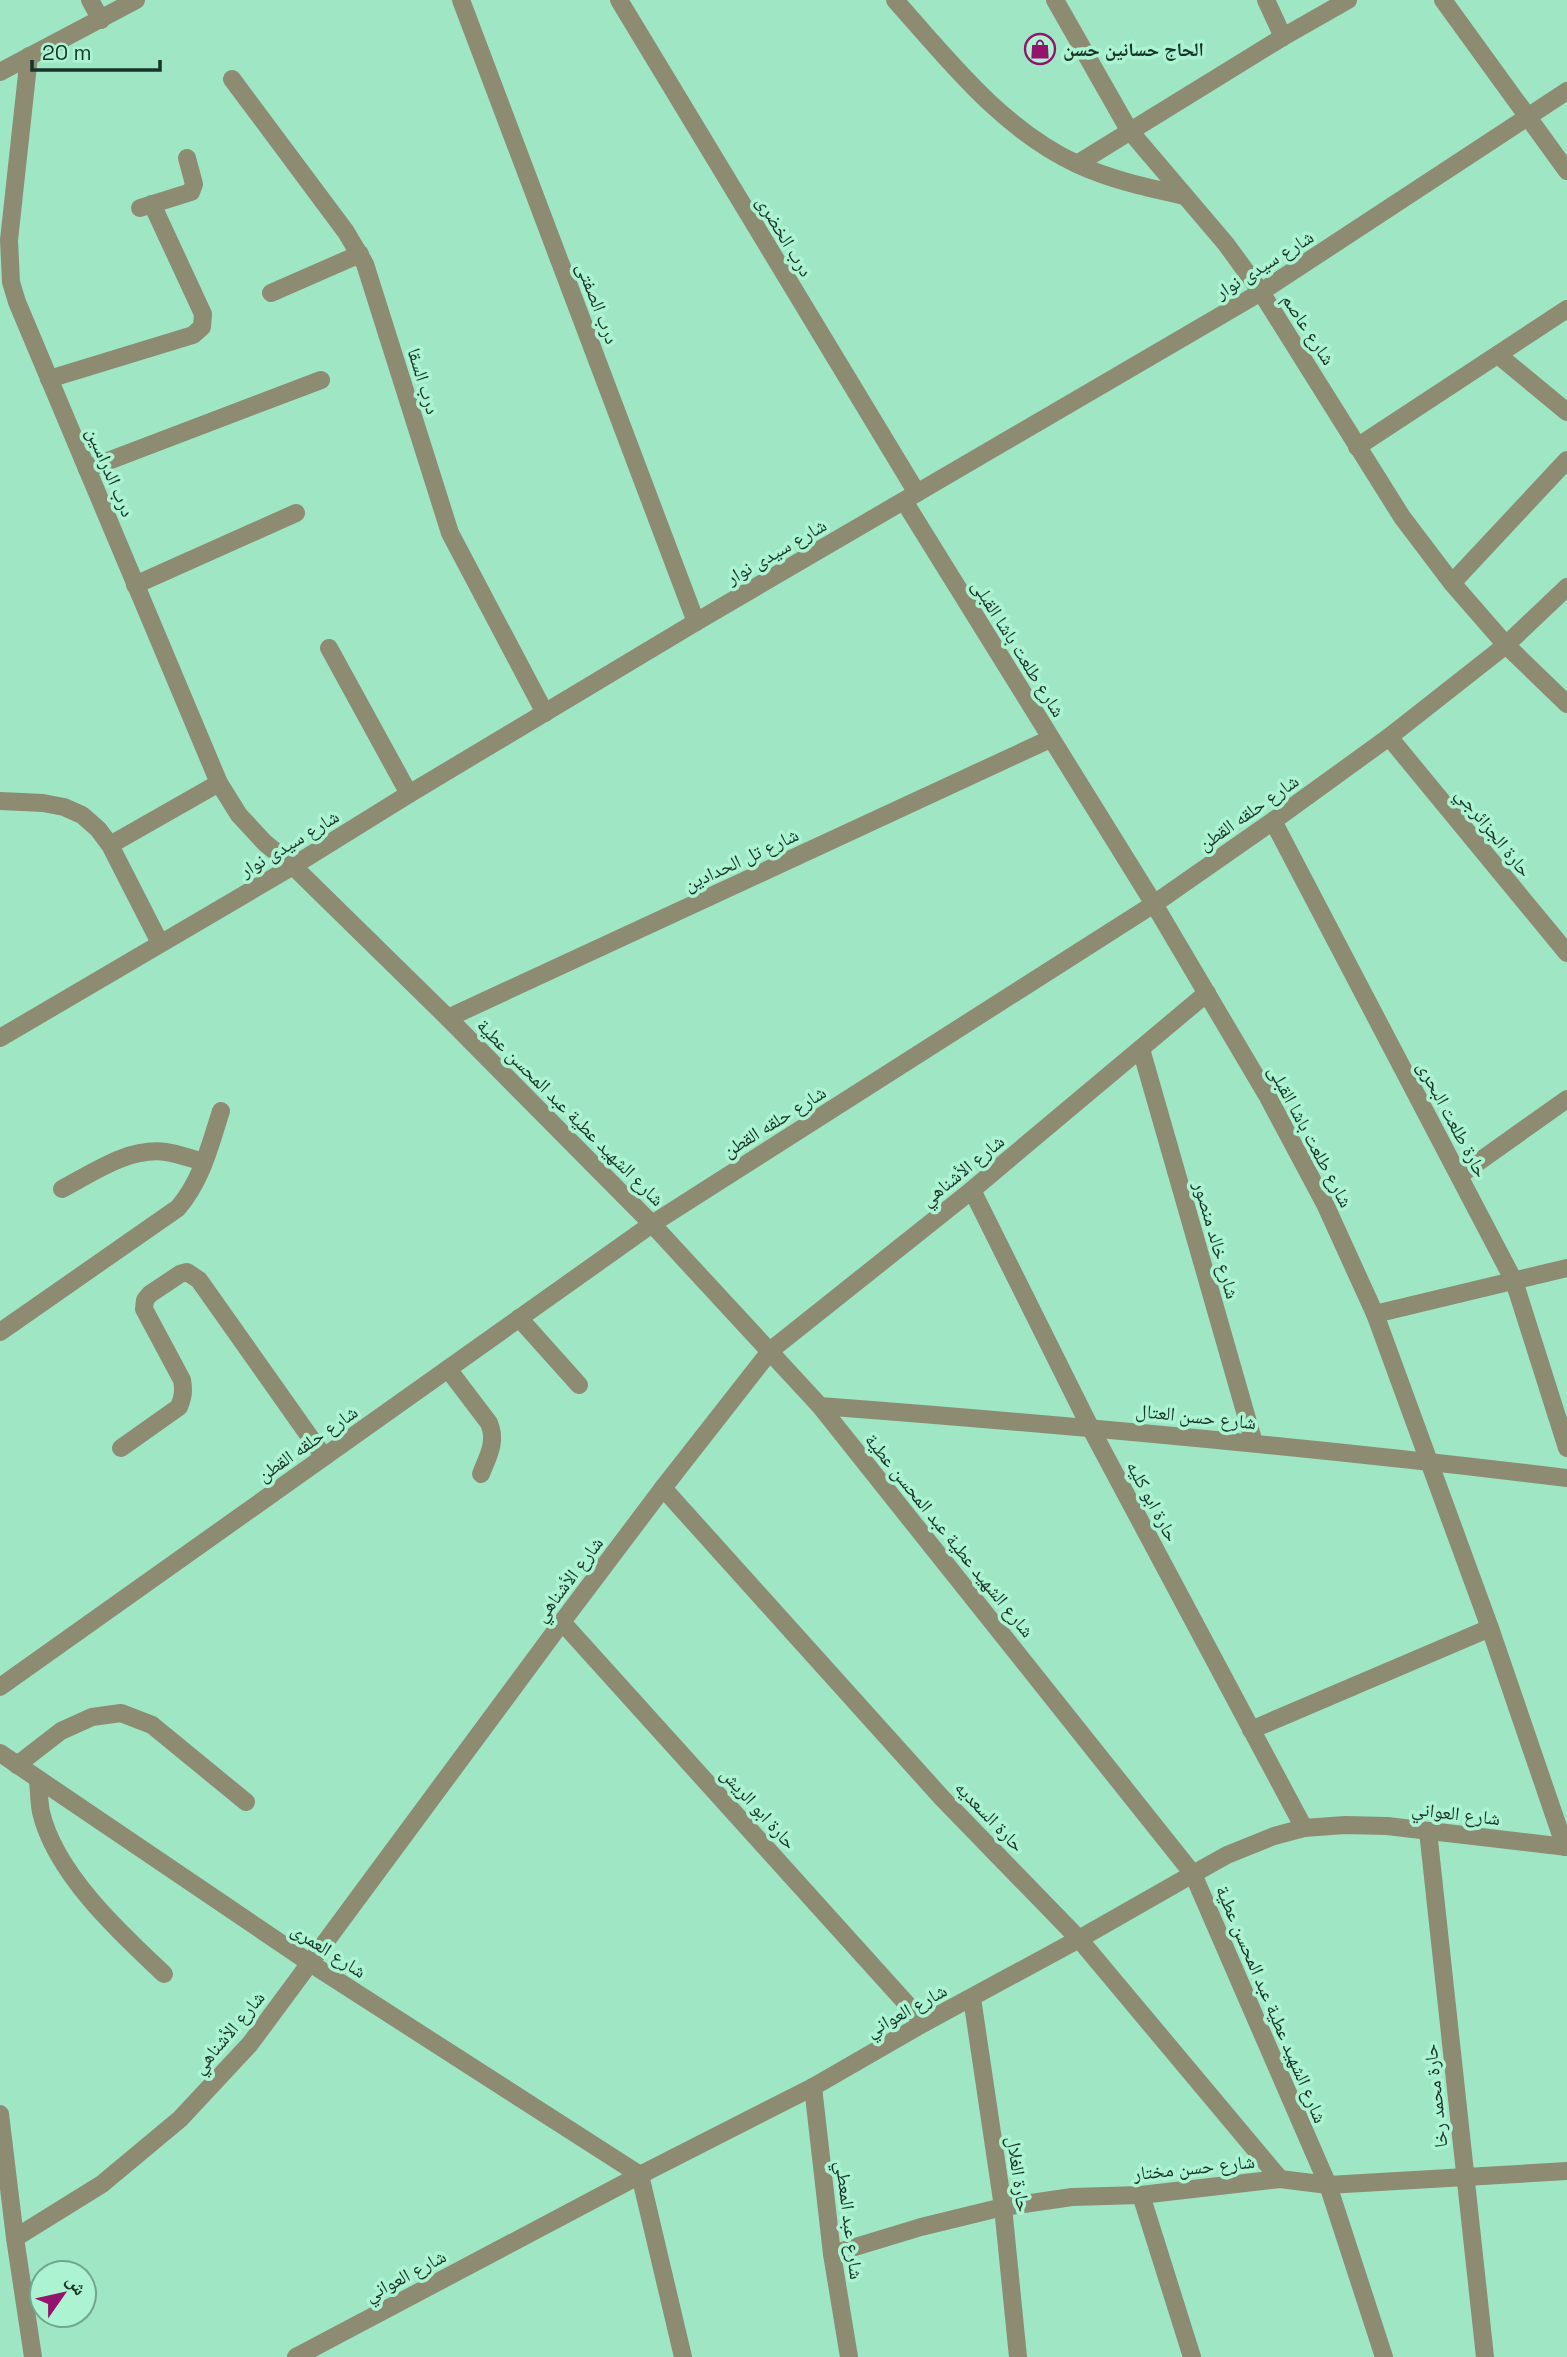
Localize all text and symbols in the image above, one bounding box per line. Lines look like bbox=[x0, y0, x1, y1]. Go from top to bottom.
scale bar bbox=[32, 28, 159, 72]
shop icon: الحاج حسانين حسن bbox=[1023, 32, 1057, 66]
place label: الحاج حسانين حسن bbox=[1063, 37, 1204, 62]
text: 20 m bbox=[42, 39, 92, 66]
street label: درب الخضرى bbox=[751, 191, 819, 281]
street label: شارع سيدى نوار bbox=[1209, 224, 1318, 305]
street label: درب الصفتى bbox=[571, 259, 625, 348]
street label: شارع عاصم bbox=[1276, 289, 1341, 370]
street label: درب السقا bbox=[402, 345, 445, 417]
street label: درب الدراسين bbox=[81, 424, 141, 521]
street label: شارع سيدى نوار bbox=[721, 513, 831, 591]
street label: شارع طلعت باشا القبلى bbox=[966, 575, 1071, 722]
street label: شارع حلقه القطن bbox=[1193, 768, 1304, 856]
street label: حارة الجزائرجي bbox=[1448, 782, 1537, 884]
street label: شارع سيدى نوار bbox=[234, 804, 344, 883]
street label: شارع تل الحدادين bbox=[680, 822, 803, 897]
street label: شارع الشهيد عطية عبد المحسن عطية bbox=[471, 1013, 670, 1212]
street label: حارة طلعت البحرى bbox=[1411, 1057, 1494, 1182]
street label: شارع طلعت باشا القبلى bbox=[1262, 1061, 1359, 1212]
street label: شارع حلقه القطن bbox=[718, 1080, 831, 1163]
street label: شارع الأشناهي bbox=[915, 1129, 1011, 1214]
street label: شارع خالد منصور bbox=[1188, 1178, 1245, 1302]
street label: شارع حسن العتال bbox=[1134, 1398, 1257, 1435]
street label: شارع حلقه القطن bbox=[252, 1399, 363, 1487]
street label: شارع الشهيد عطية عبد المحسن عطية bbox=[859, 1428, 1040, 1643]
street label: حارة ابو كليه bbox=[1121, 1456, 1184, 1546]
street label: شارع الأشناهي bbox=[528, 1531, 611, 1629]
street label: حارة ابو الريش bbox=[715, 1762, 802, 1855]
street label: حارة السعديه bbox=[949, 1775, 1030, 1857]
street label: شارع العواني bbox=[1410, 1796, 1502, 1834]
street label: شارع الشهيد عطية عبد المحسن عطية bbox=[1210, 1882, 1333, 2127]
street label: شارع العمرى bbox=[286, 1917, 371, 1984]
street label: شارع العواني bbox=[861, 1978, 953, 2045]
street label: شارع الأشناهي bbox=[186, 1986, 273, 2081]
street label: حارة محمد رخا bbox=[1418, 2043, 1453, 2149]
street label: حارة الغلال bbox=[1001, 2135, 1036, 2214]
street label: شارع حسن مختار bbox=[1131, 2149, 1256, 2186]
street label: شارع عبد المعطي bbox=[827, 2159, 869, 2281]
street label: شارع العواني bbox=[360, 2243, 452, 2310]
north arrow bbox=[28, 2259, 98, 2329]
text: ش bbox=[61, 2269, 93, 2300]

